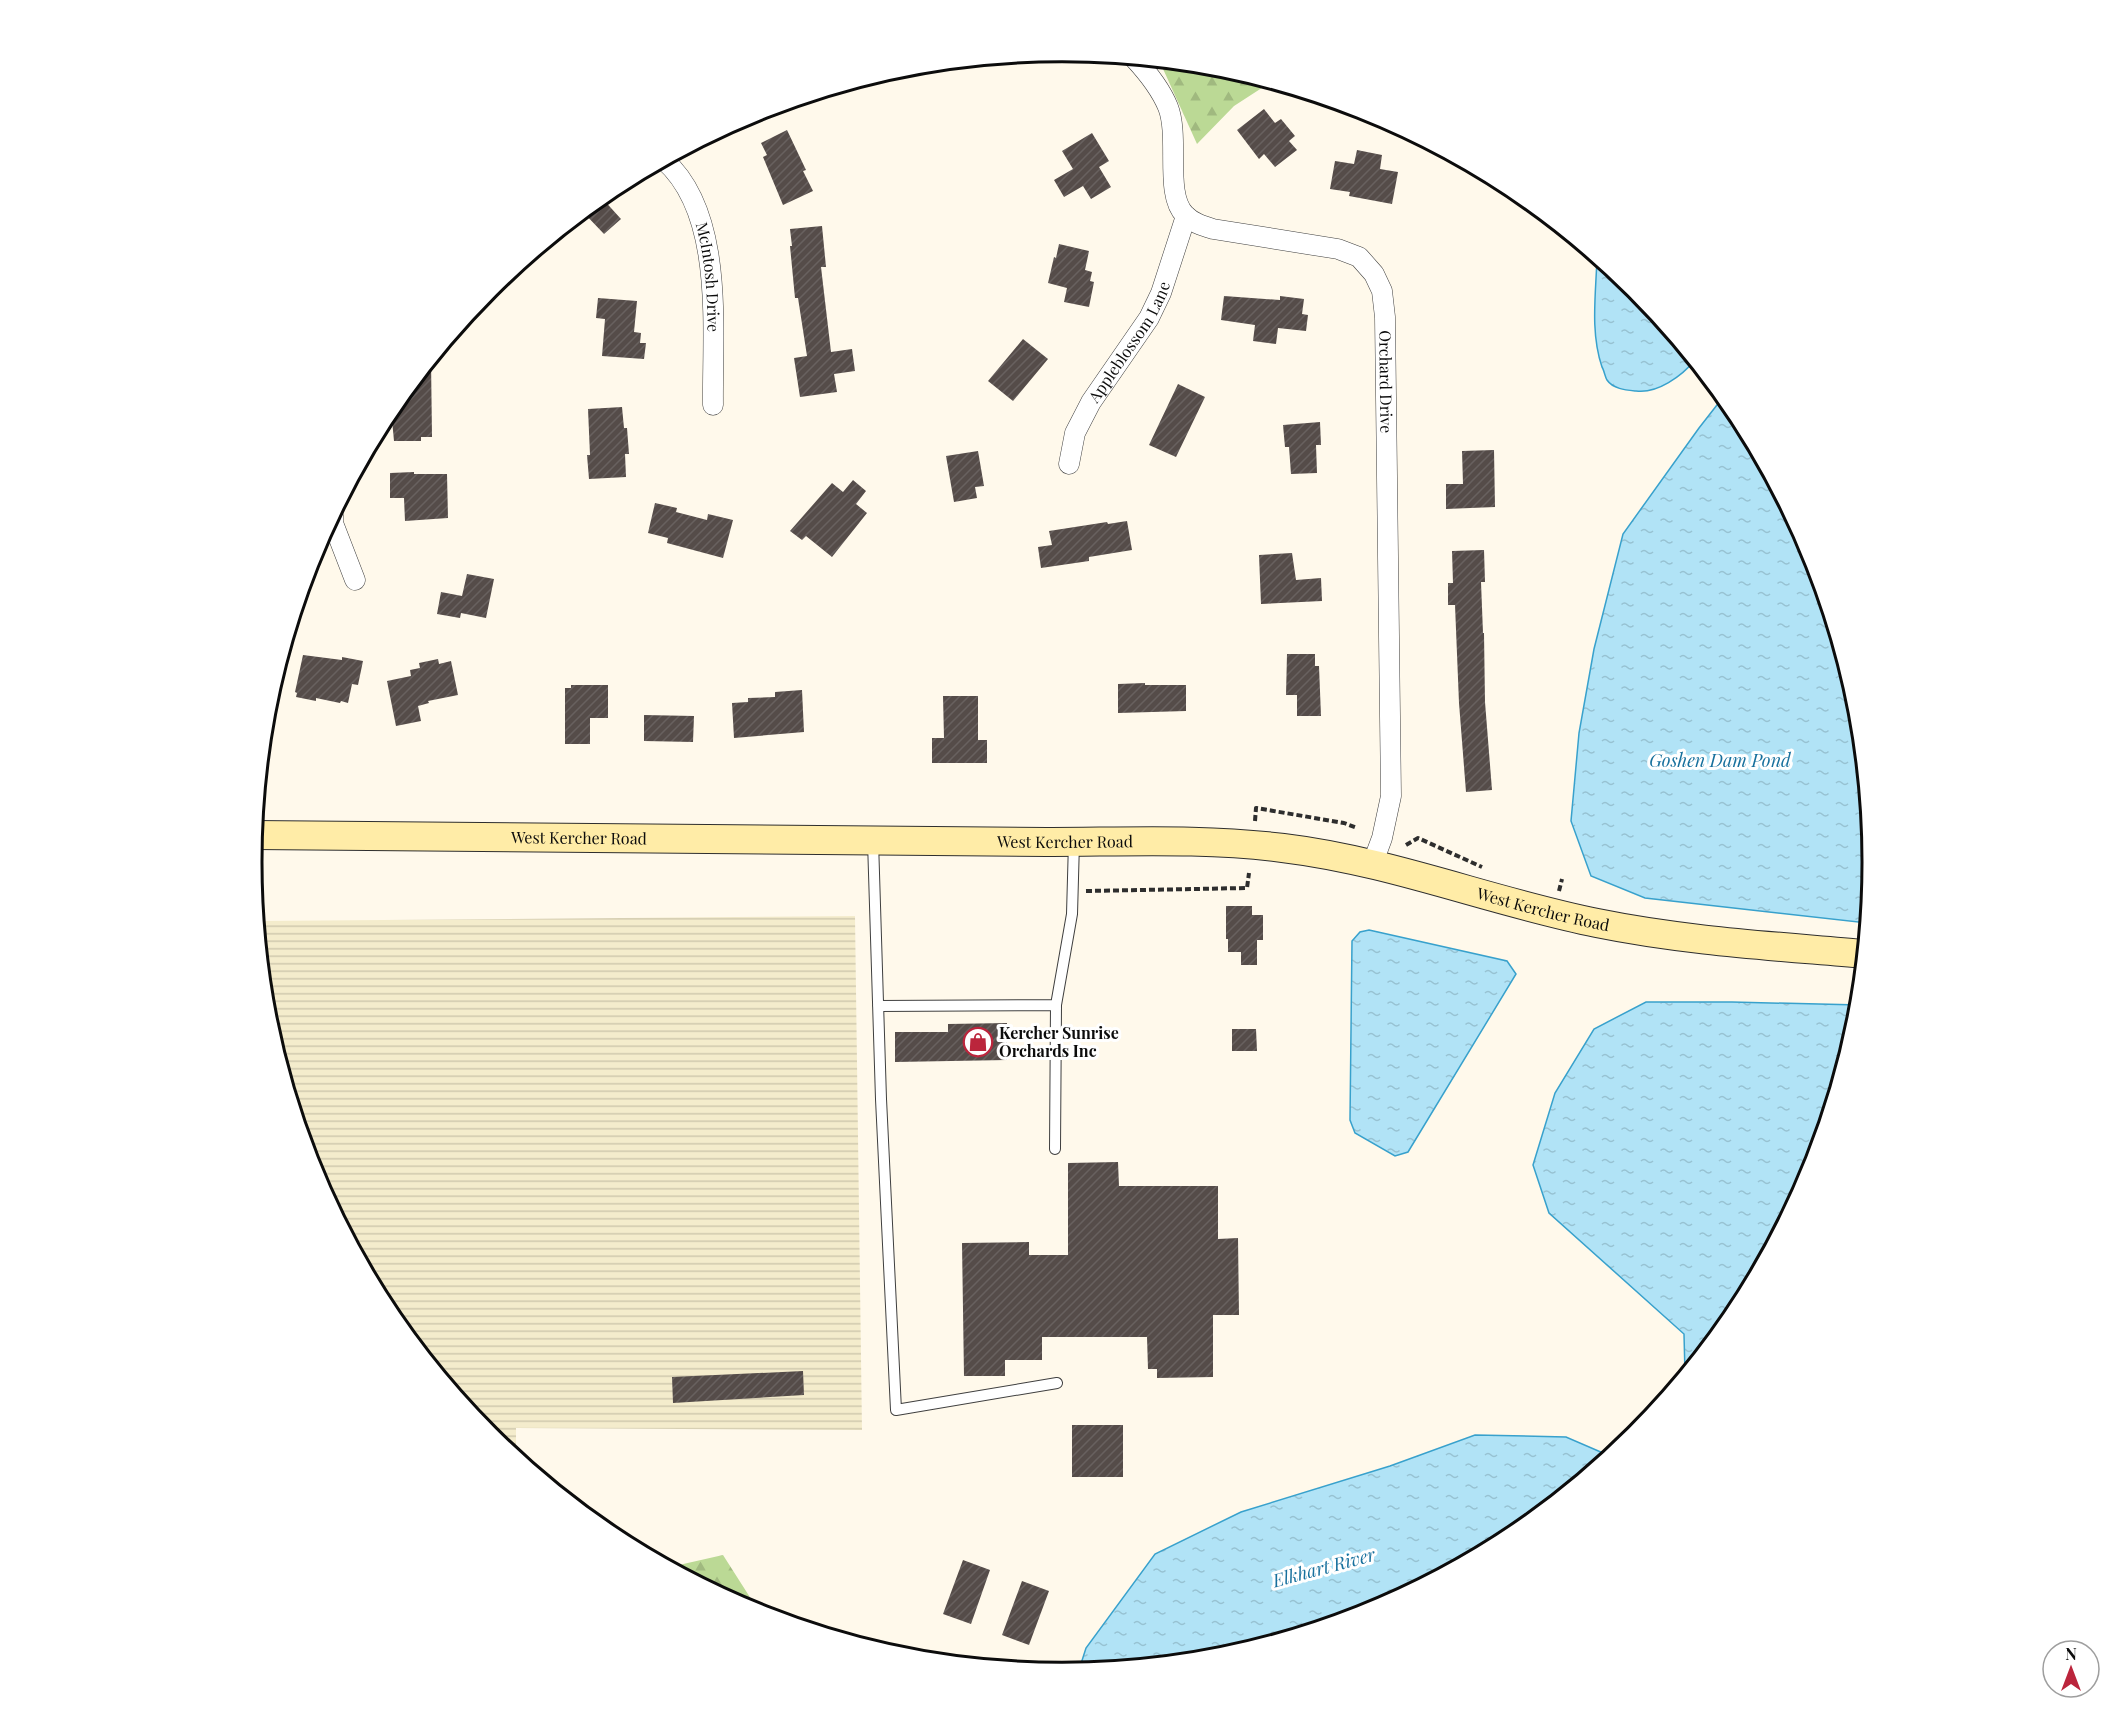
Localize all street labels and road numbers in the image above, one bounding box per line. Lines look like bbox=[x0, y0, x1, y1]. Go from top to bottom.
street label: McIntosh Drive bbox=[692, 220, 725, 332]
street label: Appleblossom Lane bbox=[1082, 279, 1174, 407]
street label: Orchard Drive bbox=[1375, 330, 1397, 433]
street label: West Kercher Road bbox=[510, 826, 647, 848]
street label: West Kercher Road bbox=[996, 830, 1133, 852]
street label: West Kercher Road bbox=[1474, 882, 1611, 935]

